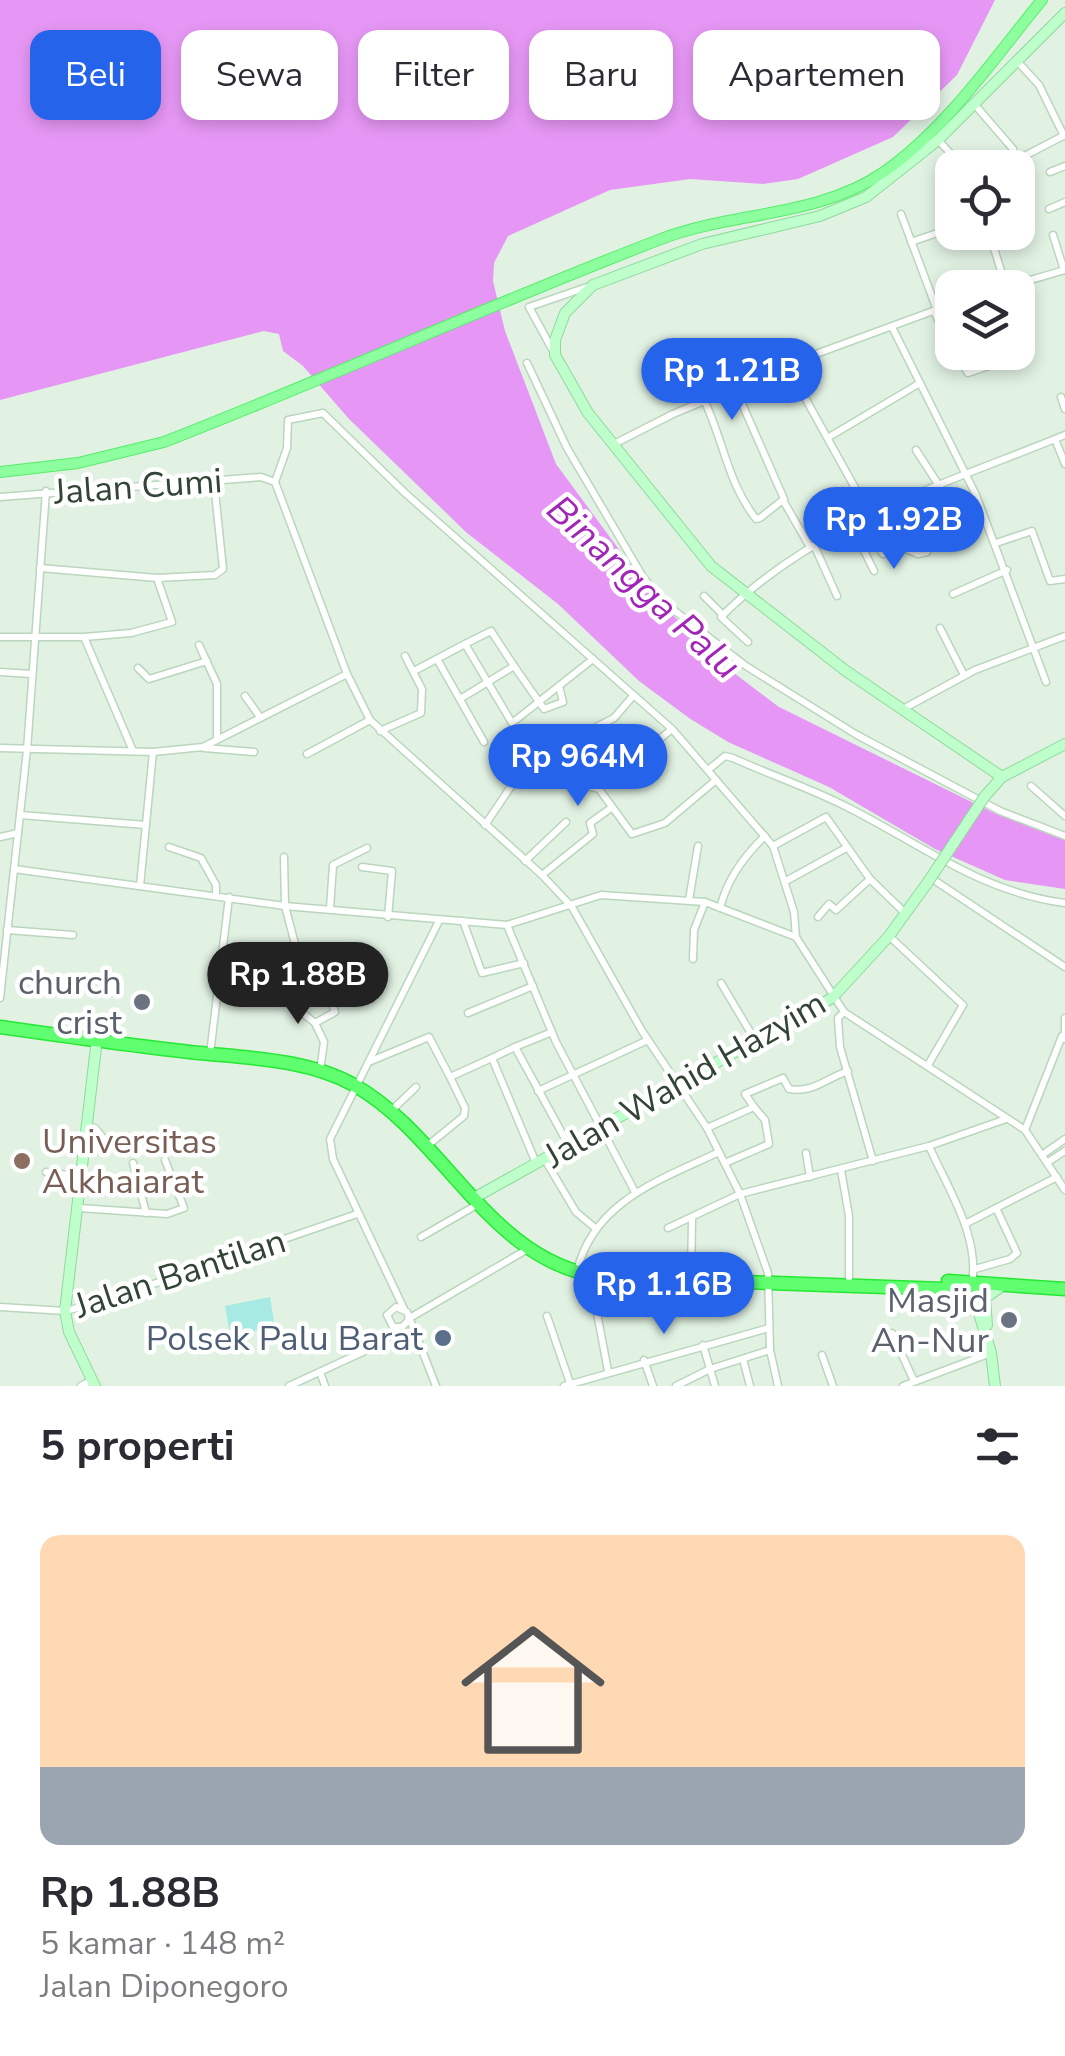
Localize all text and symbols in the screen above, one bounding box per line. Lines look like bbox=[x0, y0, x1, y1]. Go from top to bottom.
chip: Beli bbox=[30, 30, 161, 120]
chip: Sewa bbox=[181, 30, 338, 120]
chip: Filter bbox=[358, 30, 509, 120]
chip: Baru bbox=[529, 30, 673, 120]
chip: Apartemen bbox=[693, 30, 940, 120]
map controls bbox=[935, 150, 1035, 370]
button: locate bbox=[935, 150, 1035, 250]
button: layers bbox=[935, 270, 1035, 370]
pin: Rp 1.21B bbox=[629, 338, 835, 423]
text: Rp 1.21B bbox=[663, 349, 801, 392]
street label: Jalan Cumi bbox=[51, 457, 224, 516]
water label: Binangga Palu bbox=[536, 484, 752, 691]
pin: Rp 1.92B bbox=[791, 487, 997, 572]
text: Rp 1.92B bbox=[825, 498, 963, 541]
pin: Rp 964M bbox=[486, 724, 670, 809]
text: Rp 964M bbox=[510, 735, 646, 778]
pin: Rp 1.88B bbox=[195, 942, 401, 1027]
text: Rp 1.88B bbox=[229, 953, 367, 996]
place label: church crist bbox=[18, 959, 123, 1046]
street label: Jalan Wahid Hazyim bbox=[535, 980, 834, 1180]
marker: church crist bbox=[131, 991, 153, 1013]
place label: Universitas Alkhaiarat bbox=[42, 1118, 217, 1205]
marker: Universitas Alkhaiarat bbox=[11, 1150, 33, 1172]
street label: Jalan Bantilan bbox=[68, 1217, 292, 1330]
pin: Rp 1.16B bbox=[561, 1252, 767, 1337]
text: Rp 1.16B bbox=[595, 1263, 733, 1306]
place label: Masjid An-Nur bbox=[871, 1277, 989, 1364]
marker: Masjid An-Nur bbox=[998, 1309, 1020, 1331]
place label: Polsek Palu Barat bbox=[146, 1315, 424, 1362]
marker: Polsek Palu Barat bbox=[432, 1327, 454, 1349]
text: 5 properti bbox=[40, 1418, 235, 1475]
icon: filters bbox=[970, 1419, 1025, 1474]
icon: home bbox=[443, 1600, 623, 1780]
text: Rp 1.88B bbox=[40, 1865, 220, 1922]
text: 5 kamar · 148 m² bbox=[40, 1922, 285, 1965]
text: Jalan Diponegoro bbox=[40, 1965, 289, 2008]

